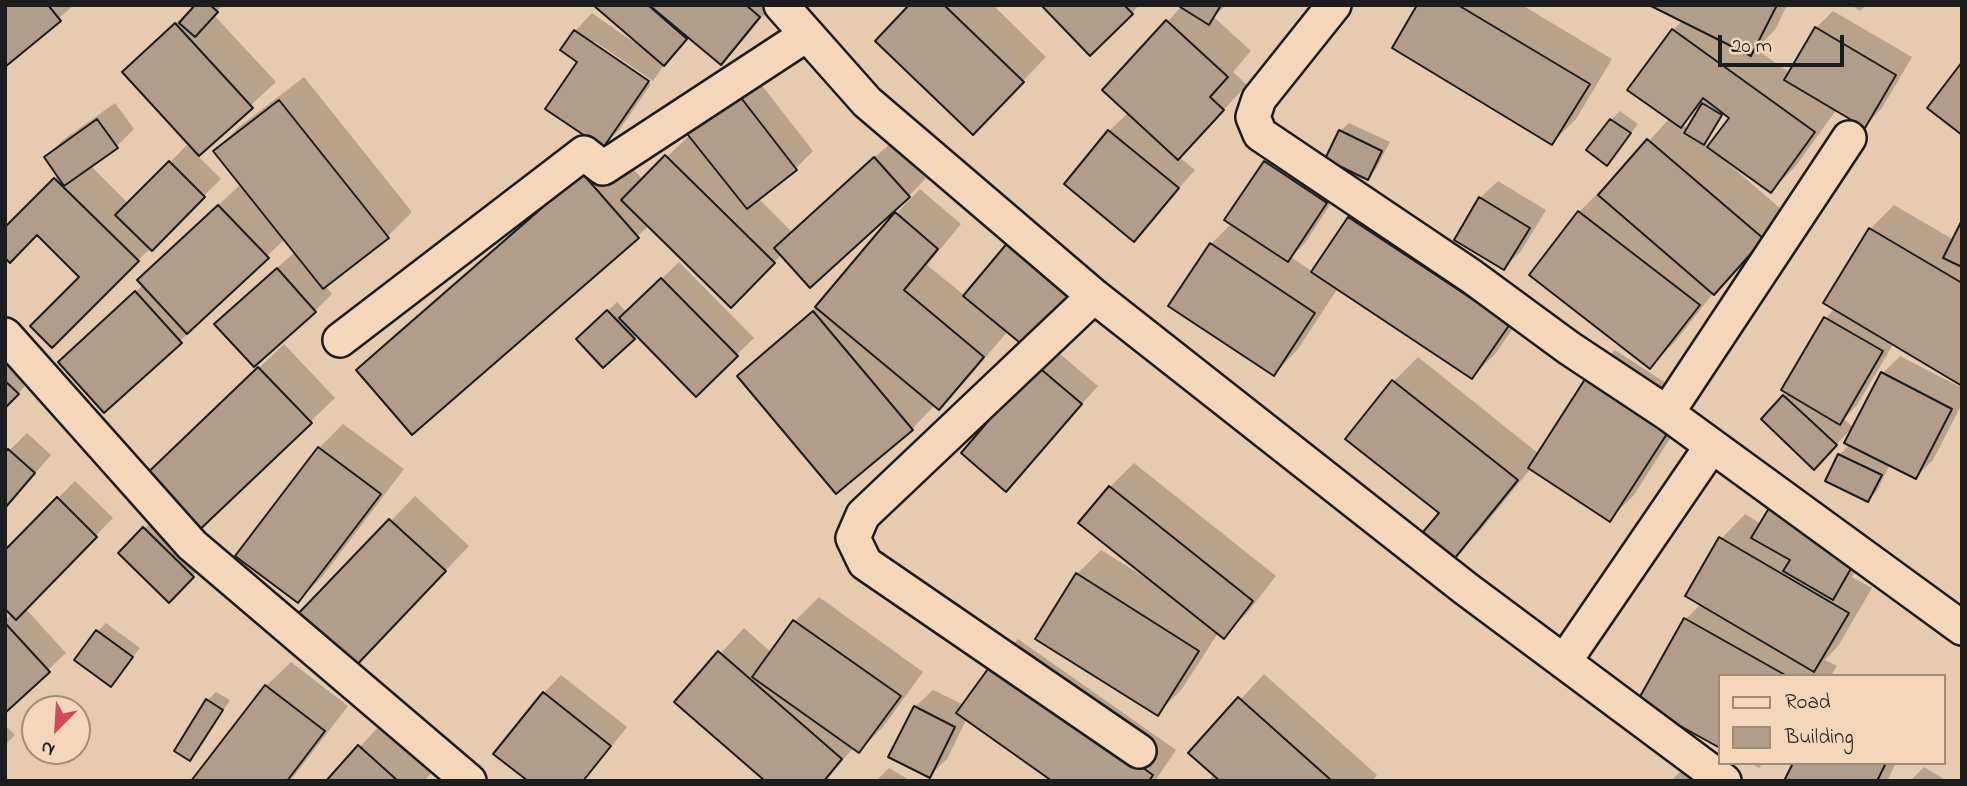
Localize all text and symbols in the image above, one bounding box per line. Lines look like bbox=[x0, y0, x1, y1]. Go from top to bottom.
scale bar bbox=[1722, 21, 1848, 65]
text: 20 m bbox=[1731, 32, 1772, 62]
legend bbox=[1718, 674, 1946, 765]
text: Road bbox=[1785, 688, 1831, 718]
north arrow bbox=[21, 695, 91, 765]
text: Building bbox=[1785, 723, 1854, 753]
text: N bbox=[37, 733, 59, 763]

